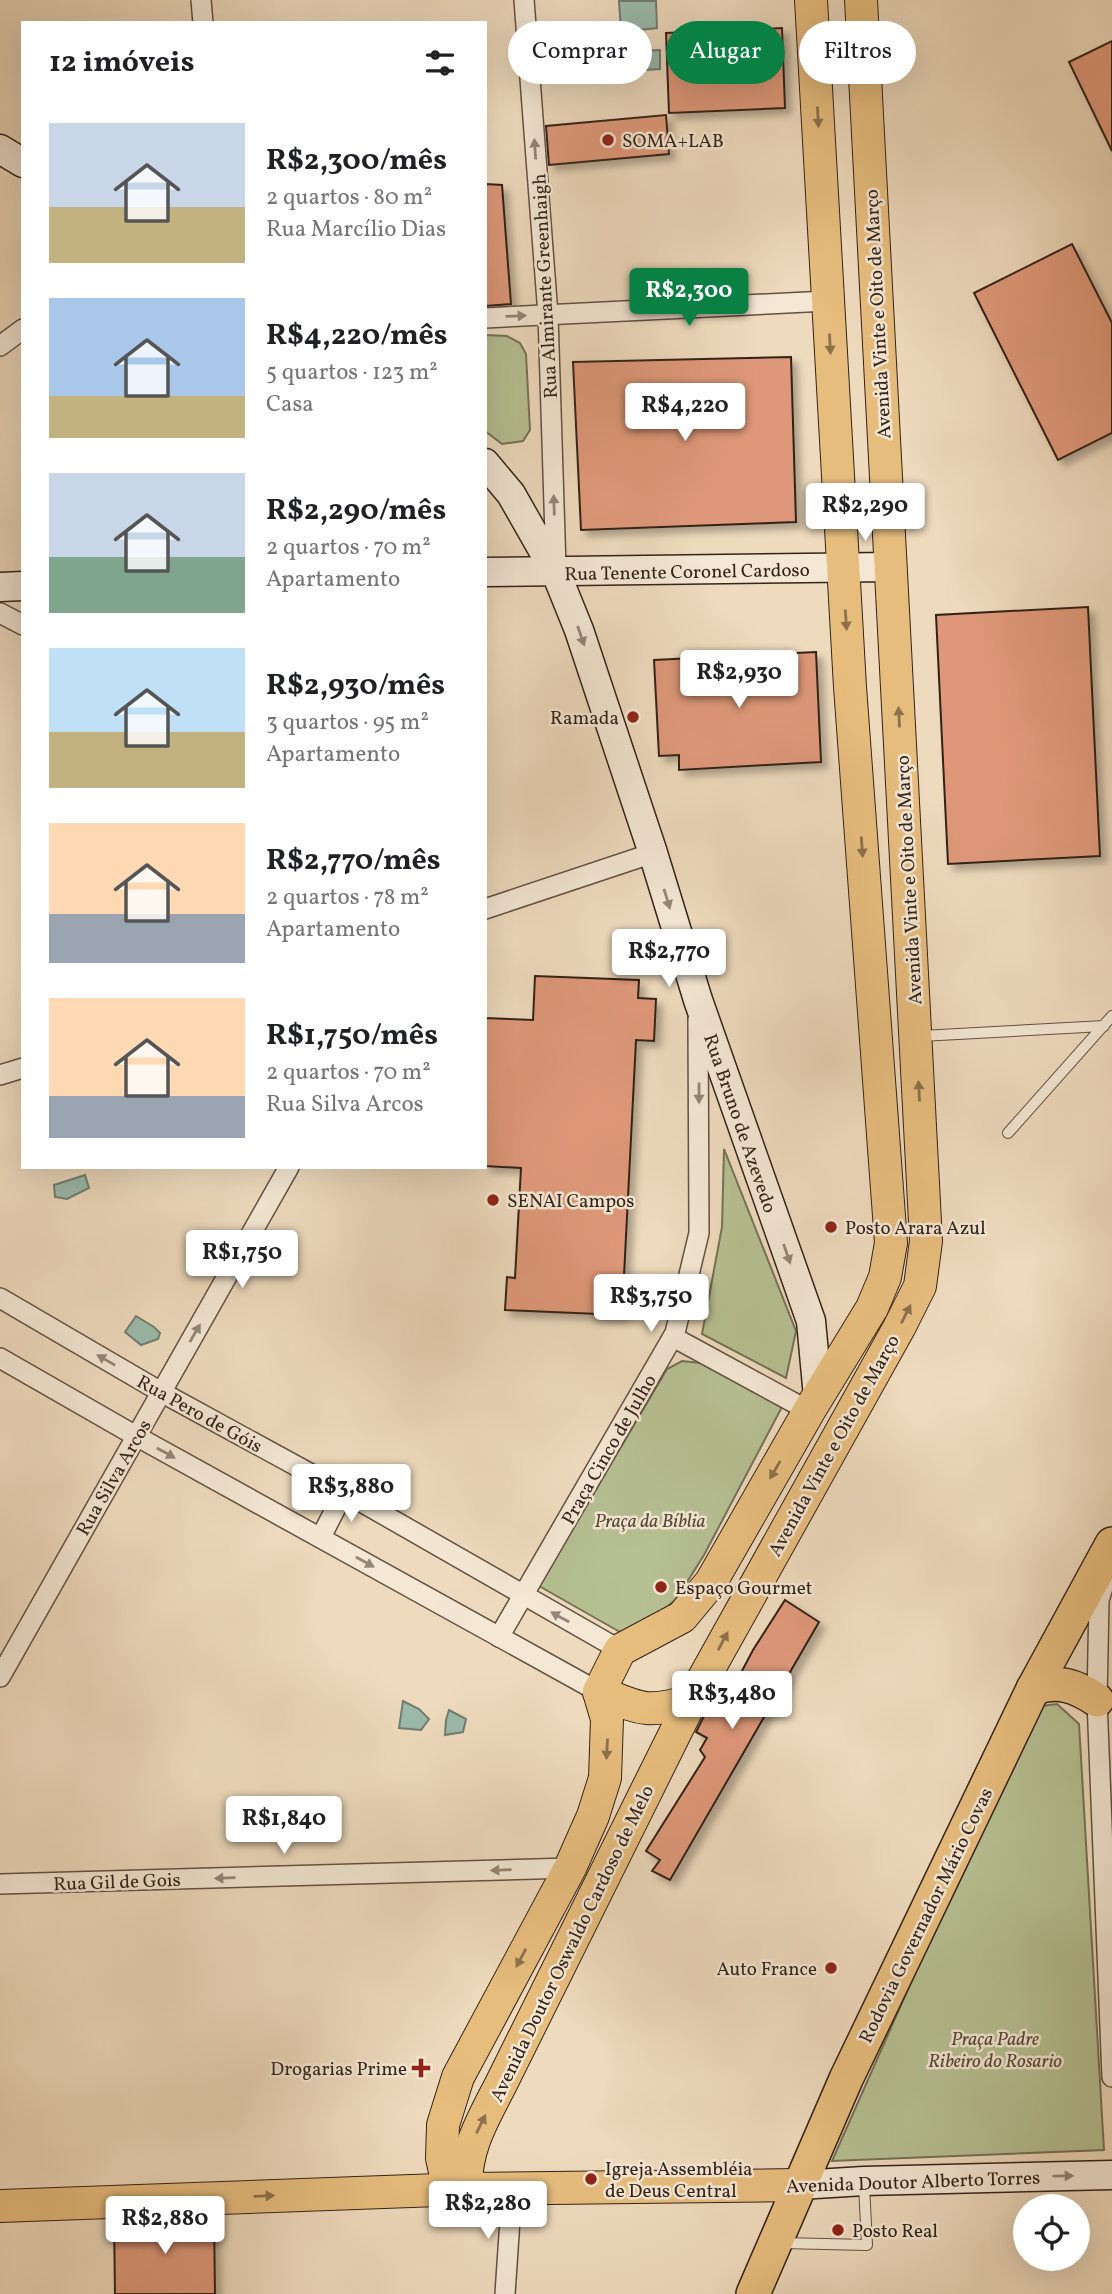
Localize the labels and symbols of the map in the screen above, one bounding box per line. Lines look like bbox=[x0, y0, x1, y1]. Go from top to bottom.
one-way arrow bbox=[812, 106, 823, 128]
place label: SOMA+LAB bbox=[622, 129, 724, 155]
marker: SOMA+LAB bbox=[600, 132, 616, 148]
one-way arrow bbox=[529, 138, 540, 160]
street label: Rua Almirante Greenhaigh bbox=[527, 173, 565, 399]
street label: Avenida Vinte e Oito de Março bbox=[859, 188, 899, 439]
pin: R$2,300 bbox=[624, 268, 754, 328]
one-way arrow bbox=[506, 311, 528, 322]
one-way arrow bbox=[825, 333, 836, 355]
pin: R$4,220 bbox=[620, 384, 750, 443]
pin: R$2,290 bbox=[800, 484, 930, 543]
one-way arrow bbox=[548, 493, 560, 515]
street label: Rua Tenente Coronel Cardoso bbox=[564, 558, 810, 588]
one-way arrow bbox=[841, 609, 852, 631]
one-way arrow bbox=[576, 626, 587, 647]
pin: R$2,930 bbox=[674, 650, 804, 710]
place label: Ramada bbox=[550, 706, 619, 732]
one-way arrow bbox=[893, 706, 904, 728]
marker: Ramada bbox=[625, 709, 641, 725]
street label: Avenida Vinte e Oito de Março bbox=[890, 754, 930, 1005]
one-way arrow bbox=[857, 836, 868, 858]
one-way arrow bbox=[663, 889, 673, 910]
pin: R$2,770 bbox=[604, 930, 734, 989]
street label: Rua Bruno de Azevedo bbox=[696, 1031, 782, 1217]
one-way arrow bbox=[914, 1079, 925, 1101]
one-way arrow bbox=[693, 1082, 704, 1104]
place label: SENAI Campos bbox=[507, 1189, 634, 1215]
marker: SENAI Campos bbox=[485, 1192, 501, 1208]
place label: Posto Arara Azul bbox=[845, 1216, 986, 1242]
marker: Posto Arara Azul bbox=[823, 1219, 839, 1235]
pin: R$1,750 bbox=[177, 1230, 307, 1290]
one-way arrow bbox=[782, 1243, 793, 1264]
pin: R$3,750 bbox=[586, 1274, 716, 1334]
one-way arrow bbox=[900, 1304, 911, 1324]
one-way arrow bbox=[189, 1323, 201, 1342]
street label: Avenida Vinte e Oito de Março bbox=[763, 1330, 907, 1562]
one-way arrow bbox=[97, 1354, 116, 1366]
street label: Rua Pero de Góis bbox=[132, 1369, 267, 1460]
street label: Praça Cinco de Julho bbox=[556, 1370, 663, 1530]
street label: Rua Silva Arcos bbox=[71, 1415, 159, 1541]
one-way arrow bbox=[156, 1447, 176, 1458]
one-way arrow bbox=[769, 1461, 781, 1480]
pin: R$3,880 bbox=[286, 1464, 416, 1524]
park label: Praça da Bíblia bbox=[595, 1509, 705, 1535]
one-way arrow bbox=[356, 1556, 375, 1568]
place label: Espaço Gourmet bbox=[675, 1576, 813, 1602]
marker: Espaço Gourmet bbox=[653, 1579, 669, 1595]
one-way arrow bbox=[550, 1611, 570, 1623]
one-way arrow bbox=[717, 1631, 729, 1651]
pin: R$3,480 bbox=[667, 1672, 797, 1731]
one-way arrow bbox=[602, 1738, 613, 1760]
street label: Avenida Doutor Oswaldo Cardoso de Melo bbox=[484, 1781, 661, 2107]
street label: Rodovia Governador Mário Covas bbox=[854, 1784, 1000, 2048]
pin: R$1,840 bbox=[219, 1797, 349, 1856]
one-way arrow bbox=[490, 1864, 512, 1875]
street label: Rua Gil de Gois bbox=[53, 1868, 181, 1898]
one-way arrow bbox=[214, 1872, 236, 1883]
one-way arrow bbox=[516, 1948, 528, 1968]
place label: Auto France bbox=[717, 1957, 817, 1983]
marker: Auto France bbox=[823, 1960, 839, 1976]
park label: Praça Padre Ribeiro do Rosario bbox=[928, 2027, 1062, 2075]
place label: Drogarias Prime bbox=[270, 2057, 407, 2083]
marker: Drogarias Prime bbox=[413, 2060, 429, 2076]
one-way arrow bbox=[475, 2114, 487, 2134]
place label: Igreja Assembléia de Deus Central bbox=[605, 2157, 753, 2205]
street label: Avenida Doutor Alberto Torres bbox=[786, 2166, 1041, 2200]
one-way arrow bbox=[1052, 2170, 1074, 2182]
marker: Igreja Assembléia de Deus Central bbox=[583, 2171, 599, 2187]
pin: R$2,280 bbox=[423, 2182, 553, 2241]
one-way arrow bbox=[253, 2191, 275, 2202]
pin: R$2,880 bbox=[100, 2196, 230, 2256]
place label: Posto Real bbox=[852, 2219, 938, 2245]
marker: Posto Real bbox=[830, 2222, 846, 2238]

